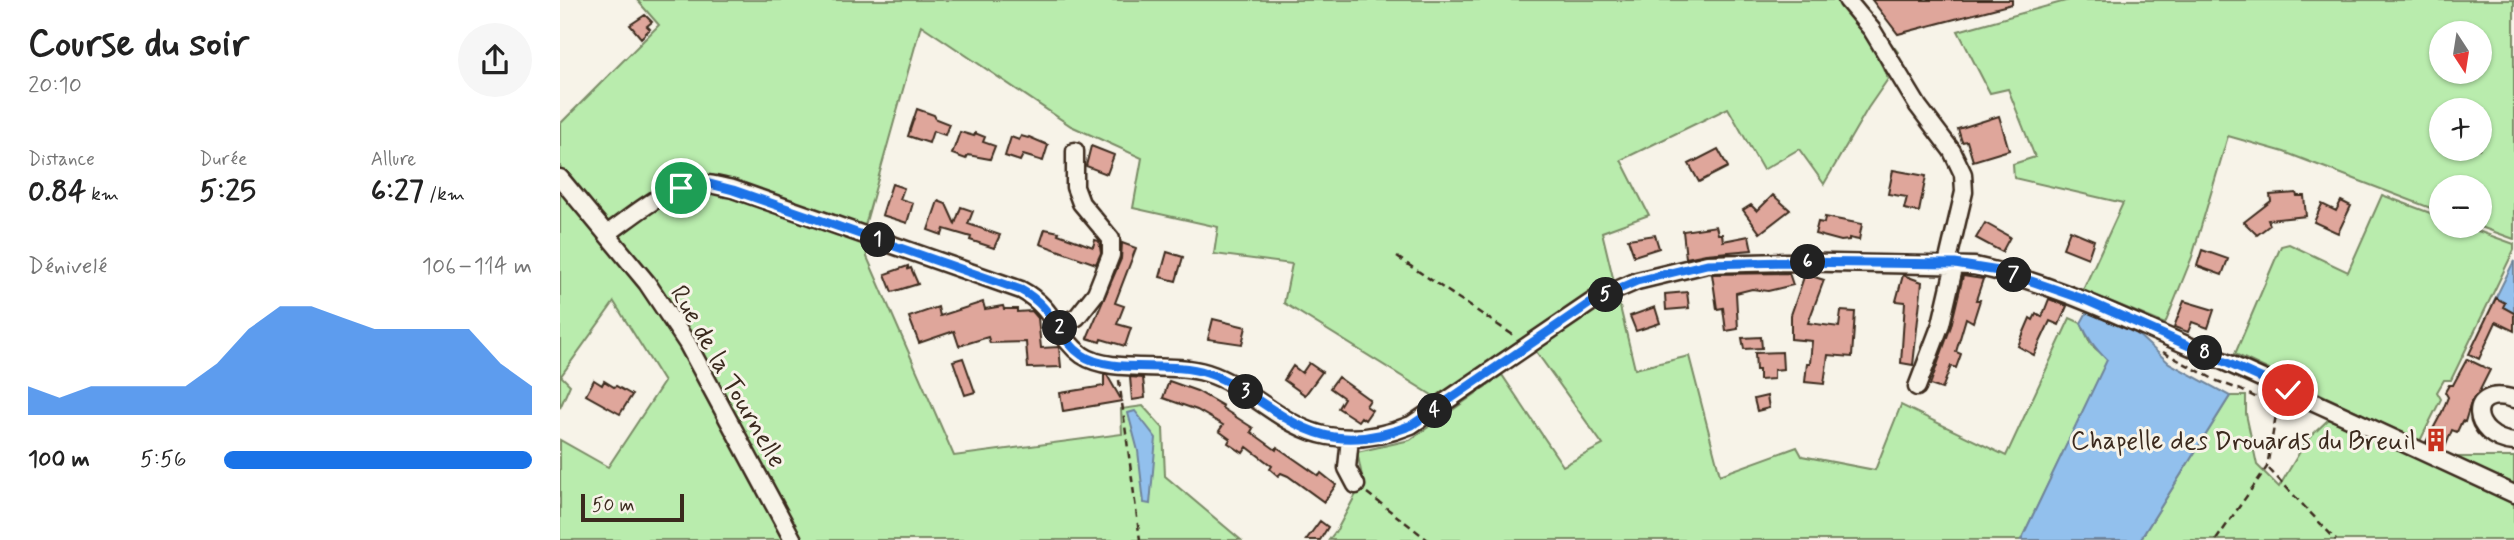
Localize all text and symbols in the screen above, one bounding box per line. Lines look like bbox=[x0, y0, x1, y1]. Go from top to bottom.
text: Course du soir bbox=[28, 20, 249, 69]
north arrow bbox=[2429, 21, 2492, 84]
map controls bbox=[2429, 21, 2492, 238]
button: share bbox=[458, 23, 532, 97]
text: 20:10 bbox=[28, 71, 82, 101]
button: + bbox=[2429, 98, 2492, 161]
text: Distance bbox=[28, 147, 95, 172]
text: Durée bbox=[199, 147, 247, 172]
text: Allure bbox=[371, 147, 416, 172]
pin bbox=[651, 158, 711, 218]
icon: arrive bbox=[662, 169, 700, 207]
text: 0.84 bbox=[28, 172, 86, 211]
text: 5:25 bbox=[199, 172, 256, 211]
text: 6:27 bbox=[371, 172, 424, 211]
button: − bbox=[2429, 175, 2492, 238]
text: km bbox=[86, 182, 119, 207]
text: /km bbox=[424, 182, 465, 207]
pin: 1 bbox=[860, 222, 896, 258]
text: 1 bbox=[873, 227, 882, 252]
pin: 6 bbox=[1790, 244, 1826, 280]
text: 6 bbox=[1803, 249, 1812, 274]
text: Dénivelé bbox=[28, 252, 107, 282]
text: 106–114 m bbox=[422, 252, 532, 282]
pin: 7 bbox=[1996, 258, 2032, 292]
text: 7 bbox=[2008, 262, 2019, 287]
pin: 5 bbox=[1588, 278, 1624, 312]
street label: Rue de la Tournelle bbox=[661, 279, 793, 475]
text: 5 bbox=[1600, 282, 1611, 307]
pin: 2 bbox=[1042, 310, 1078, 346]
text: 2 bbox=[1055, 315, 1064, 340]
pin: 8 bbox=[2188, 336, 2222, 370]
text: 8 bbox=[2199, 340, 2210, 365]
pin bbox=[2258, 360, 2318, 420]
icon: check bbox=[2269, 371, 2307, 409]
pin: 3 bbox=[1228, 374, 1264, 410]
text: 3 bbox=[1241, 379, 1250, 404]
pin: 4 bbox=[1418, 394, 1452, 428]
text: 4 bbox=[1429, 398, 1440, 423]
place label: Chapelle des Drouards du Breuil bbox=[2071, 425, 2416, 459]
building icon: Chapelle des Drouards du Breuil bbox=[2422, 426, 2450, 454]
text: 100 m bbox=[28, 445, 90, 475]
text: 5:56 bbox=[140, 445, 186, 475]
scale bar bbox=[581, 491, 684, 523]
text: 50 m bbox=[592, 493, 635, 518]

